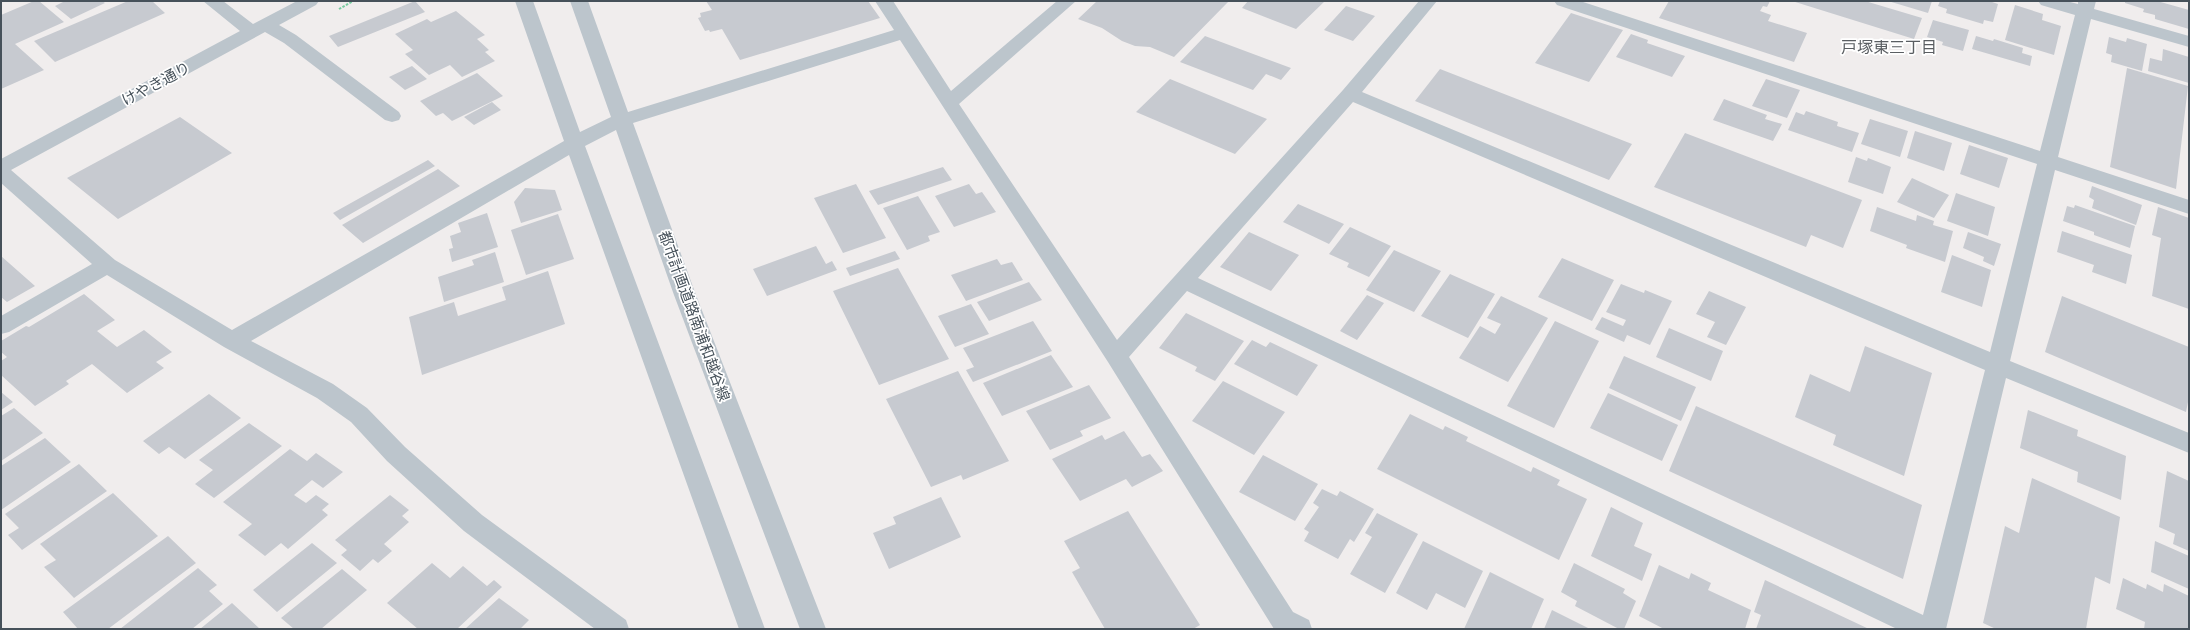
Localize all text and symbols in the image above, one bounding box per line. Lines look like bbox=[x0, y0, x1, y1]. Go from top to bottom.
district label: 戸塚東三丁目 bbox=[1841, 38, 1937, 57]
street label: けやき通り bbox=[119, 58, 193, 110]
street label: 都市計画道路南浦和越谷線 bbox=[655, 228, 733, 404]

